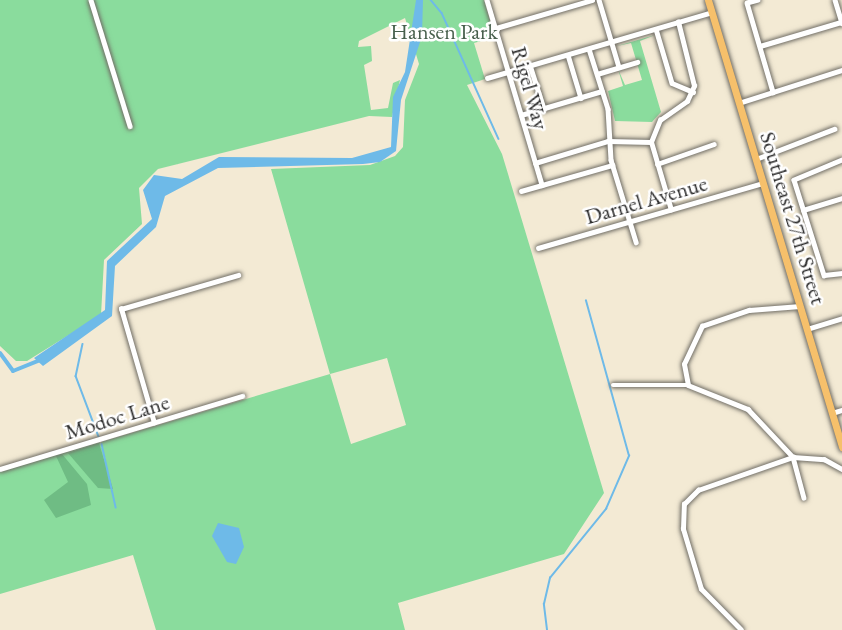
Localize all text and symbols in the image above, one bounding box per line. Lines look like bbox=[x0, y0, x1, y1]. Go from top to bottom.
park label: Hansen Park bbox=[390, 19, 498, 45]
street label: Rigel Way bbox=[506, 43, 554, 133]
street label: Southeast 27th Street bbox=[754, 129, 832, 307]
street label: Darnel Avenue bbox=[582, 170, 710, 230]
street label: Modoc Lane bbox=[62, 389, 172, 445]

